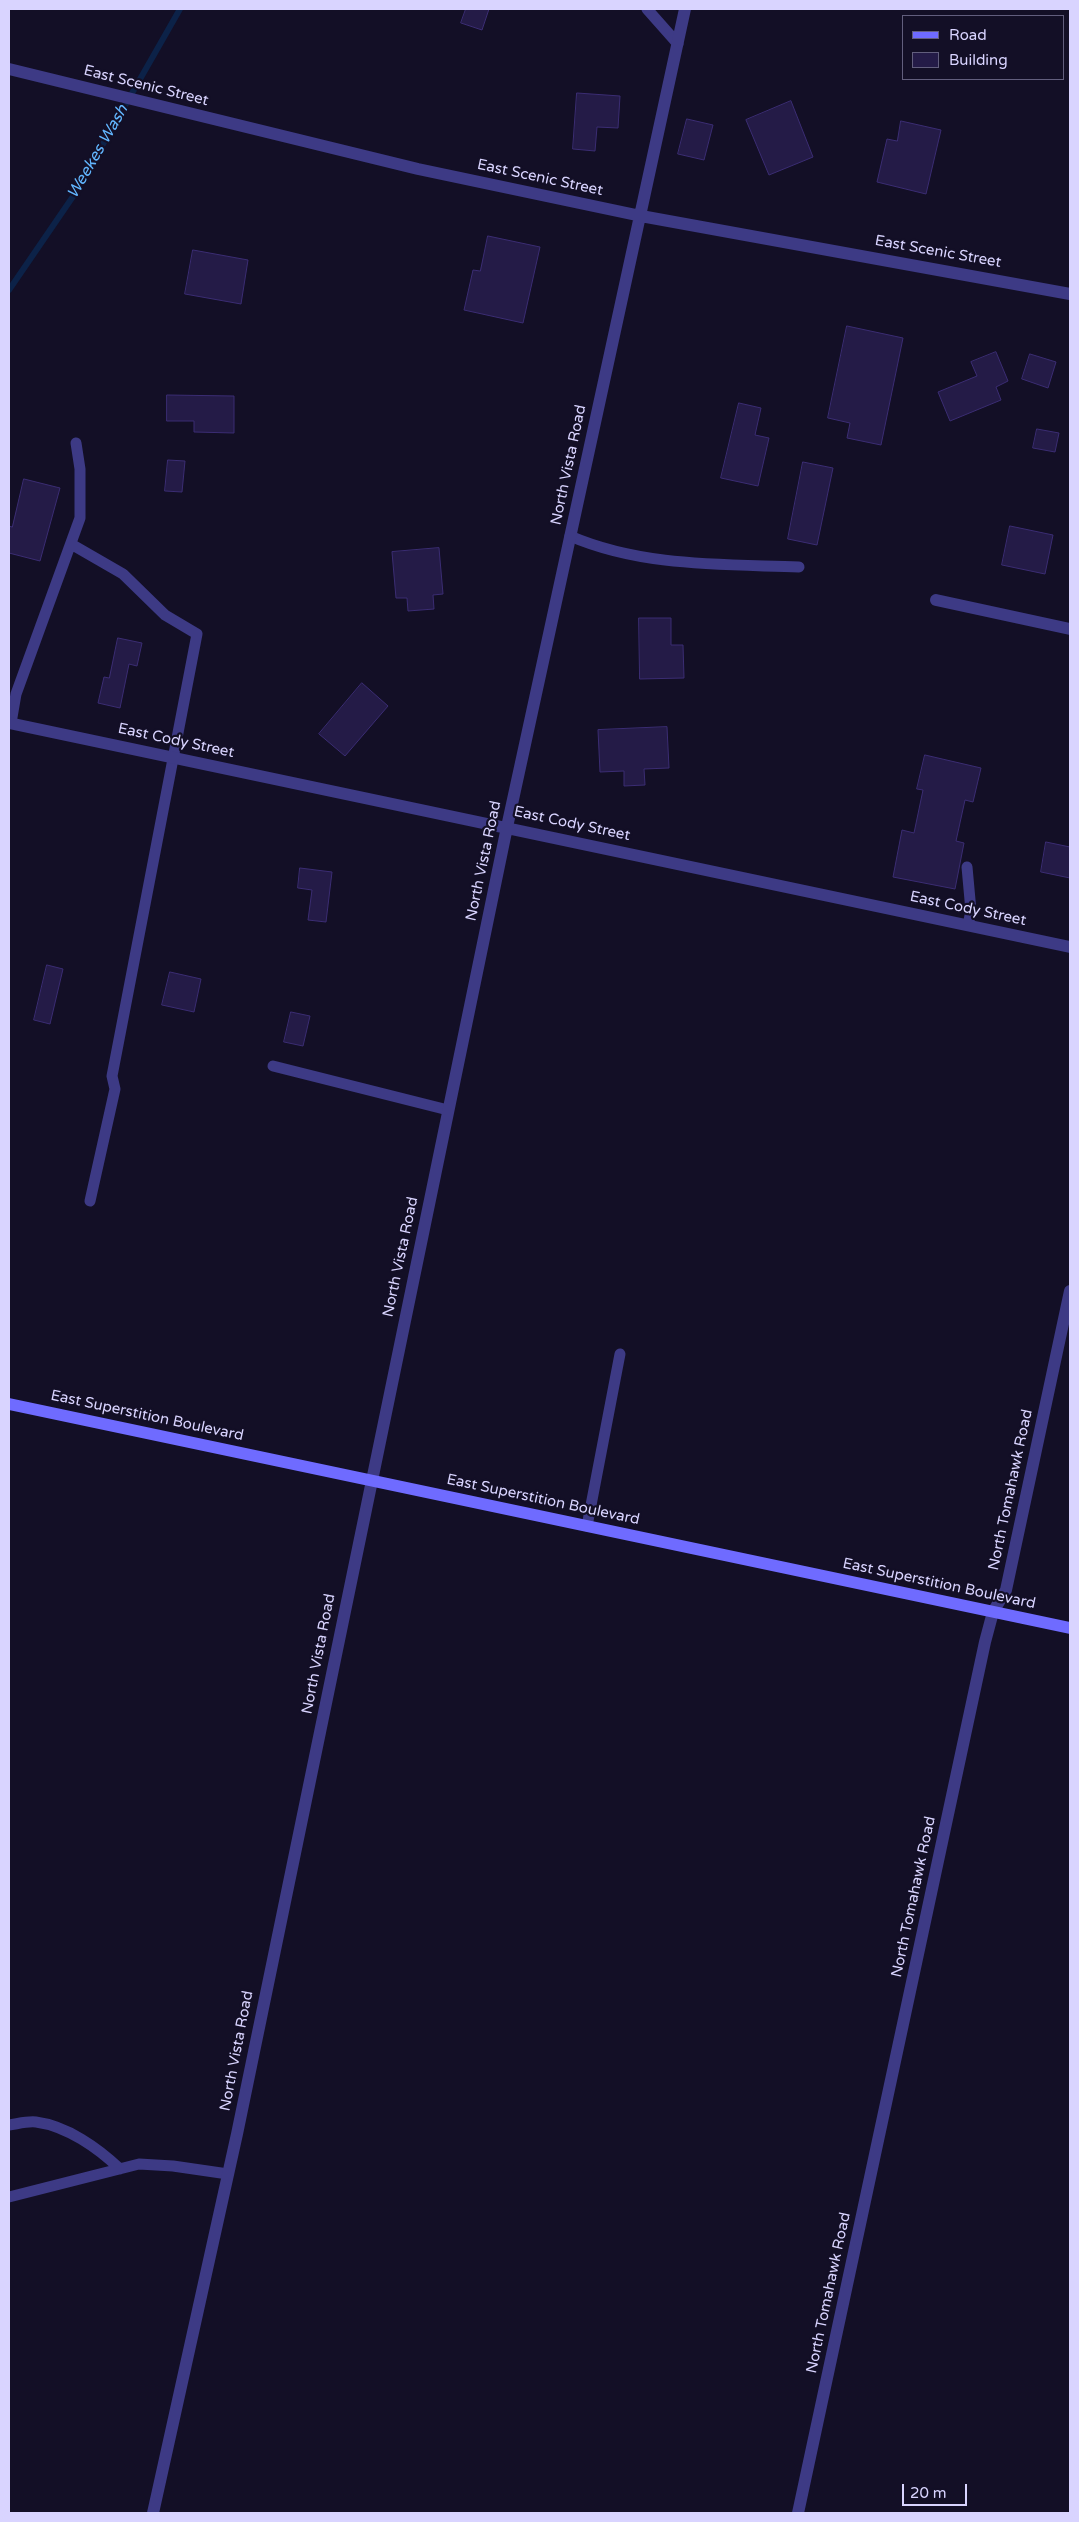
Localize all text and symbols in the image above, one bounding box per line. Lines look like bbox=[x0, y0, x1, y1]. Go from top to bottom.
legend bbox=[902, 15, 1064, 80]
text: Road bbox=[949, 26, 987, 44]
text: Building bbox=[949, 51, 1008, 69]
street label: East Scenic Street bbox=[82, 62, 210, 110]
water label: Weekes Wash bbox=[63, 102, 133, 202]
street label: East Scenic Street bbox=[476, 156, 604, 200]
street label: East Scenic Street bbox=[873, 232, 1003, 272]
street label: North Vista Road bbox=[547, 403, 591, 527]
street label: East Cody Street bbox=[116, 720, 236, 762]
street label: North Vista Road bbox=[462, 799, 506, 923]
street label: East Cody Street bbox=[512, 803, 632, 845]
street label: East Cody Street bbox=[908, 888, 1028, 930]
street label: North Vista Road bbox=[379, 1195, 423, 1319]
street label: East Superstition Boulevard bbox=[49, 1387, 245, 1445]
street label: North Tomahawk Road bbox=[985, 1408, 1037, 1572]
street label: East Superstition Boulevard bbox=[445, 1471, 641, 1529]
street label: East Superstition Boulevard bbox=[841, 1555, 1037, 1613]
street label: North Vista Road bbox=[298, 1592, 340, 1716]
street label: North Tomahawk Road bbox=[888, 1815, 940, 1979]
street label: North Vista Road bbox=[216, 1989, 258, 2113]
street label: North Tomahawk Road bbox=[803, 2211, 855, 2375]
scale bar bbox=[904, 2474, 969, 2506]
text: 20 m bbox=[910, 2484, 947, 2502]

